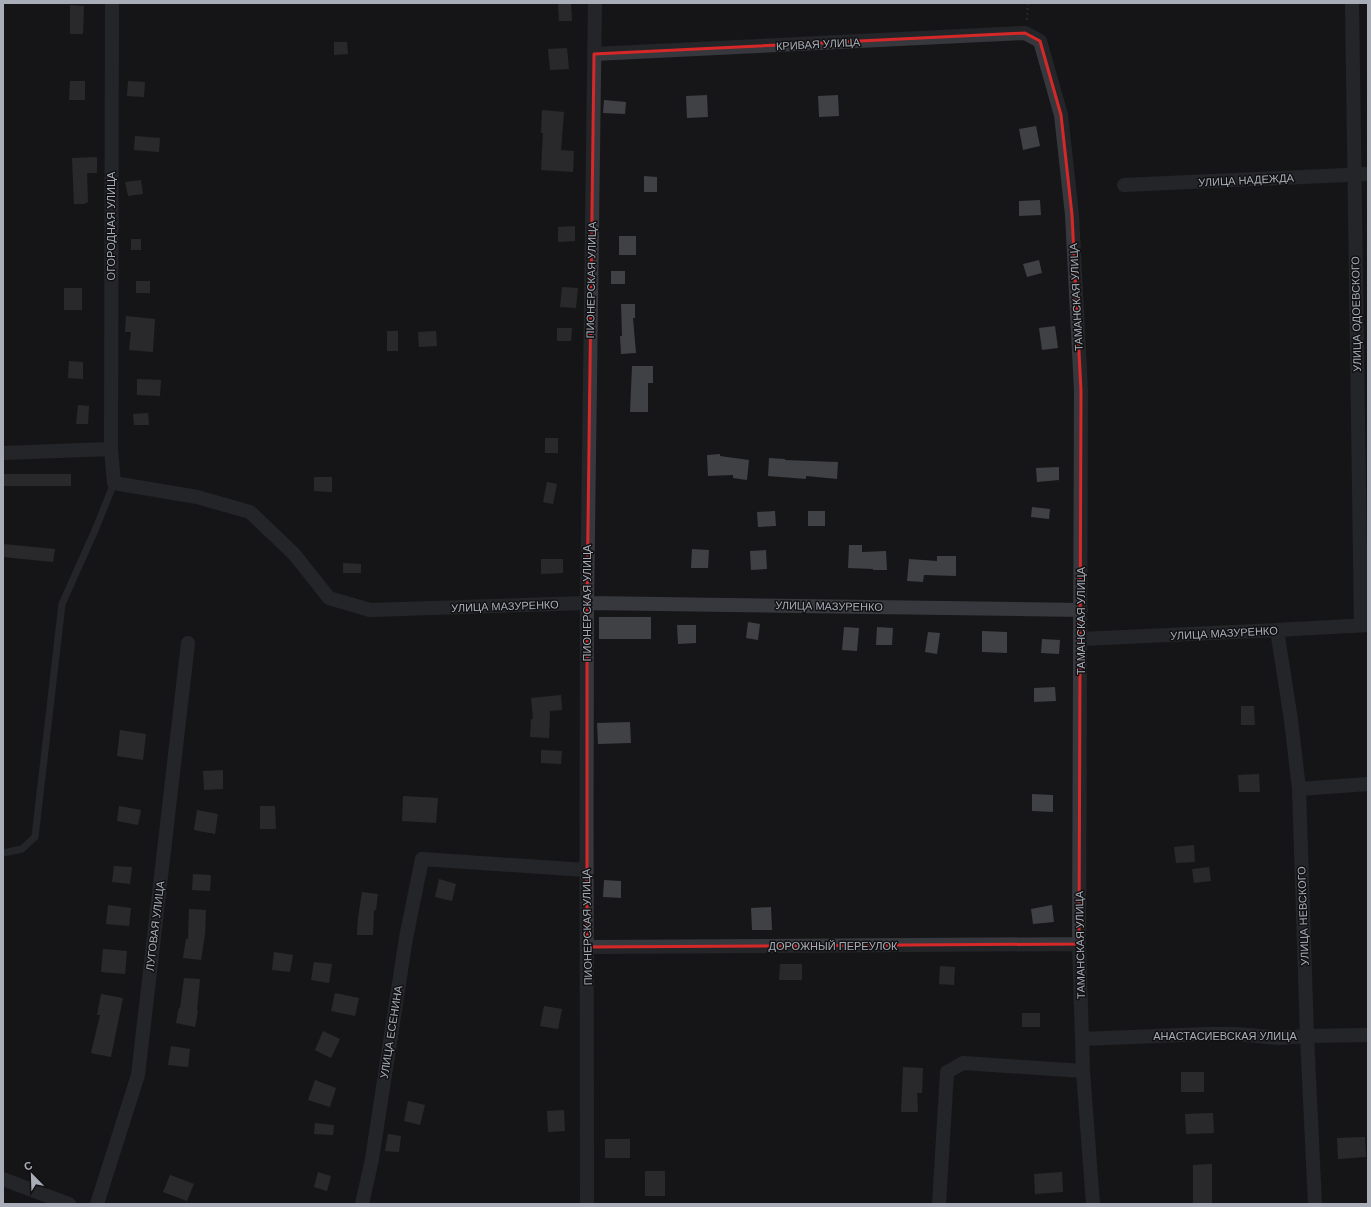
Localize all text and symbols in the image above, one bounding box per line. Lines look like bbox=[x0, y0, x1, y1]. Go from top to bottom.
street label: КРИВАЯ УЛИЦА bbox=[776, 36, 861, 52]
street label: ОГОРОДНАЯ УЛИЦА bbox=[105, 171, 117, 280]
street label: УЛИЦА НАДЕЖДА bbox=[1198, 171, 1295, 188]
street label: ПИОНЕРСКАЯ УЛИЦА bbox=[584, 221, 598, 338]
street label: ТАМАНСКАЯ УЛИЦА bbox=[1067, 242, 1085, 351]
street label: УЛИЦА ОДОЕВСКОГО bbox=[1349, 256, 1363, 372]
street label: ПИОНЕРСКАЯ УЛИЦА bbox=[581, 544, 593, 661]
street label: ТАМАНСКАЯ УЛИЦА bbox=[1075, 566, 1087, 675]
street label: УЛИЦА МАЗУРЕНКО bbox=[451, 598, 559, 614]
street label: УЛИЦА МАЗУРЕНКО bbox=[775, 599, 883, 613]
street label: УЛИЦА МАЗУРЕНКО bbox=[1170, 624, 1278, 642]
street label: УЛИЦА НЕВСКОГО bbox=[1295, 866, 1311, 966]
street label: ПИОНЕРСКАЯ УЛИЦА bbox=[580, 868, 594, 985]
street label: ЛУГОВАЯ УЛИЦА bbox=[144, 880, 167, 972]
street label: ТАМАНСКАЯ УЛИЦА bbox=[1073, 890, 1087, 999]
street label: ДОРОЖНЫЙ ПЕРЕУЛОК bbox=[769, 940, 898, 952]
street label: УЛИЦА ЕСЕНИНА bbox=[378, 984, 404, 1079]
street label: АНАСТАСИЕВСКАЯ УЛИЦА bbox=[1153, 1030, 1297, 1042]
north arrow bbox=[12, 1155, 52, 1195]
text: С bbox=[22, 1159, 34, 1173]

